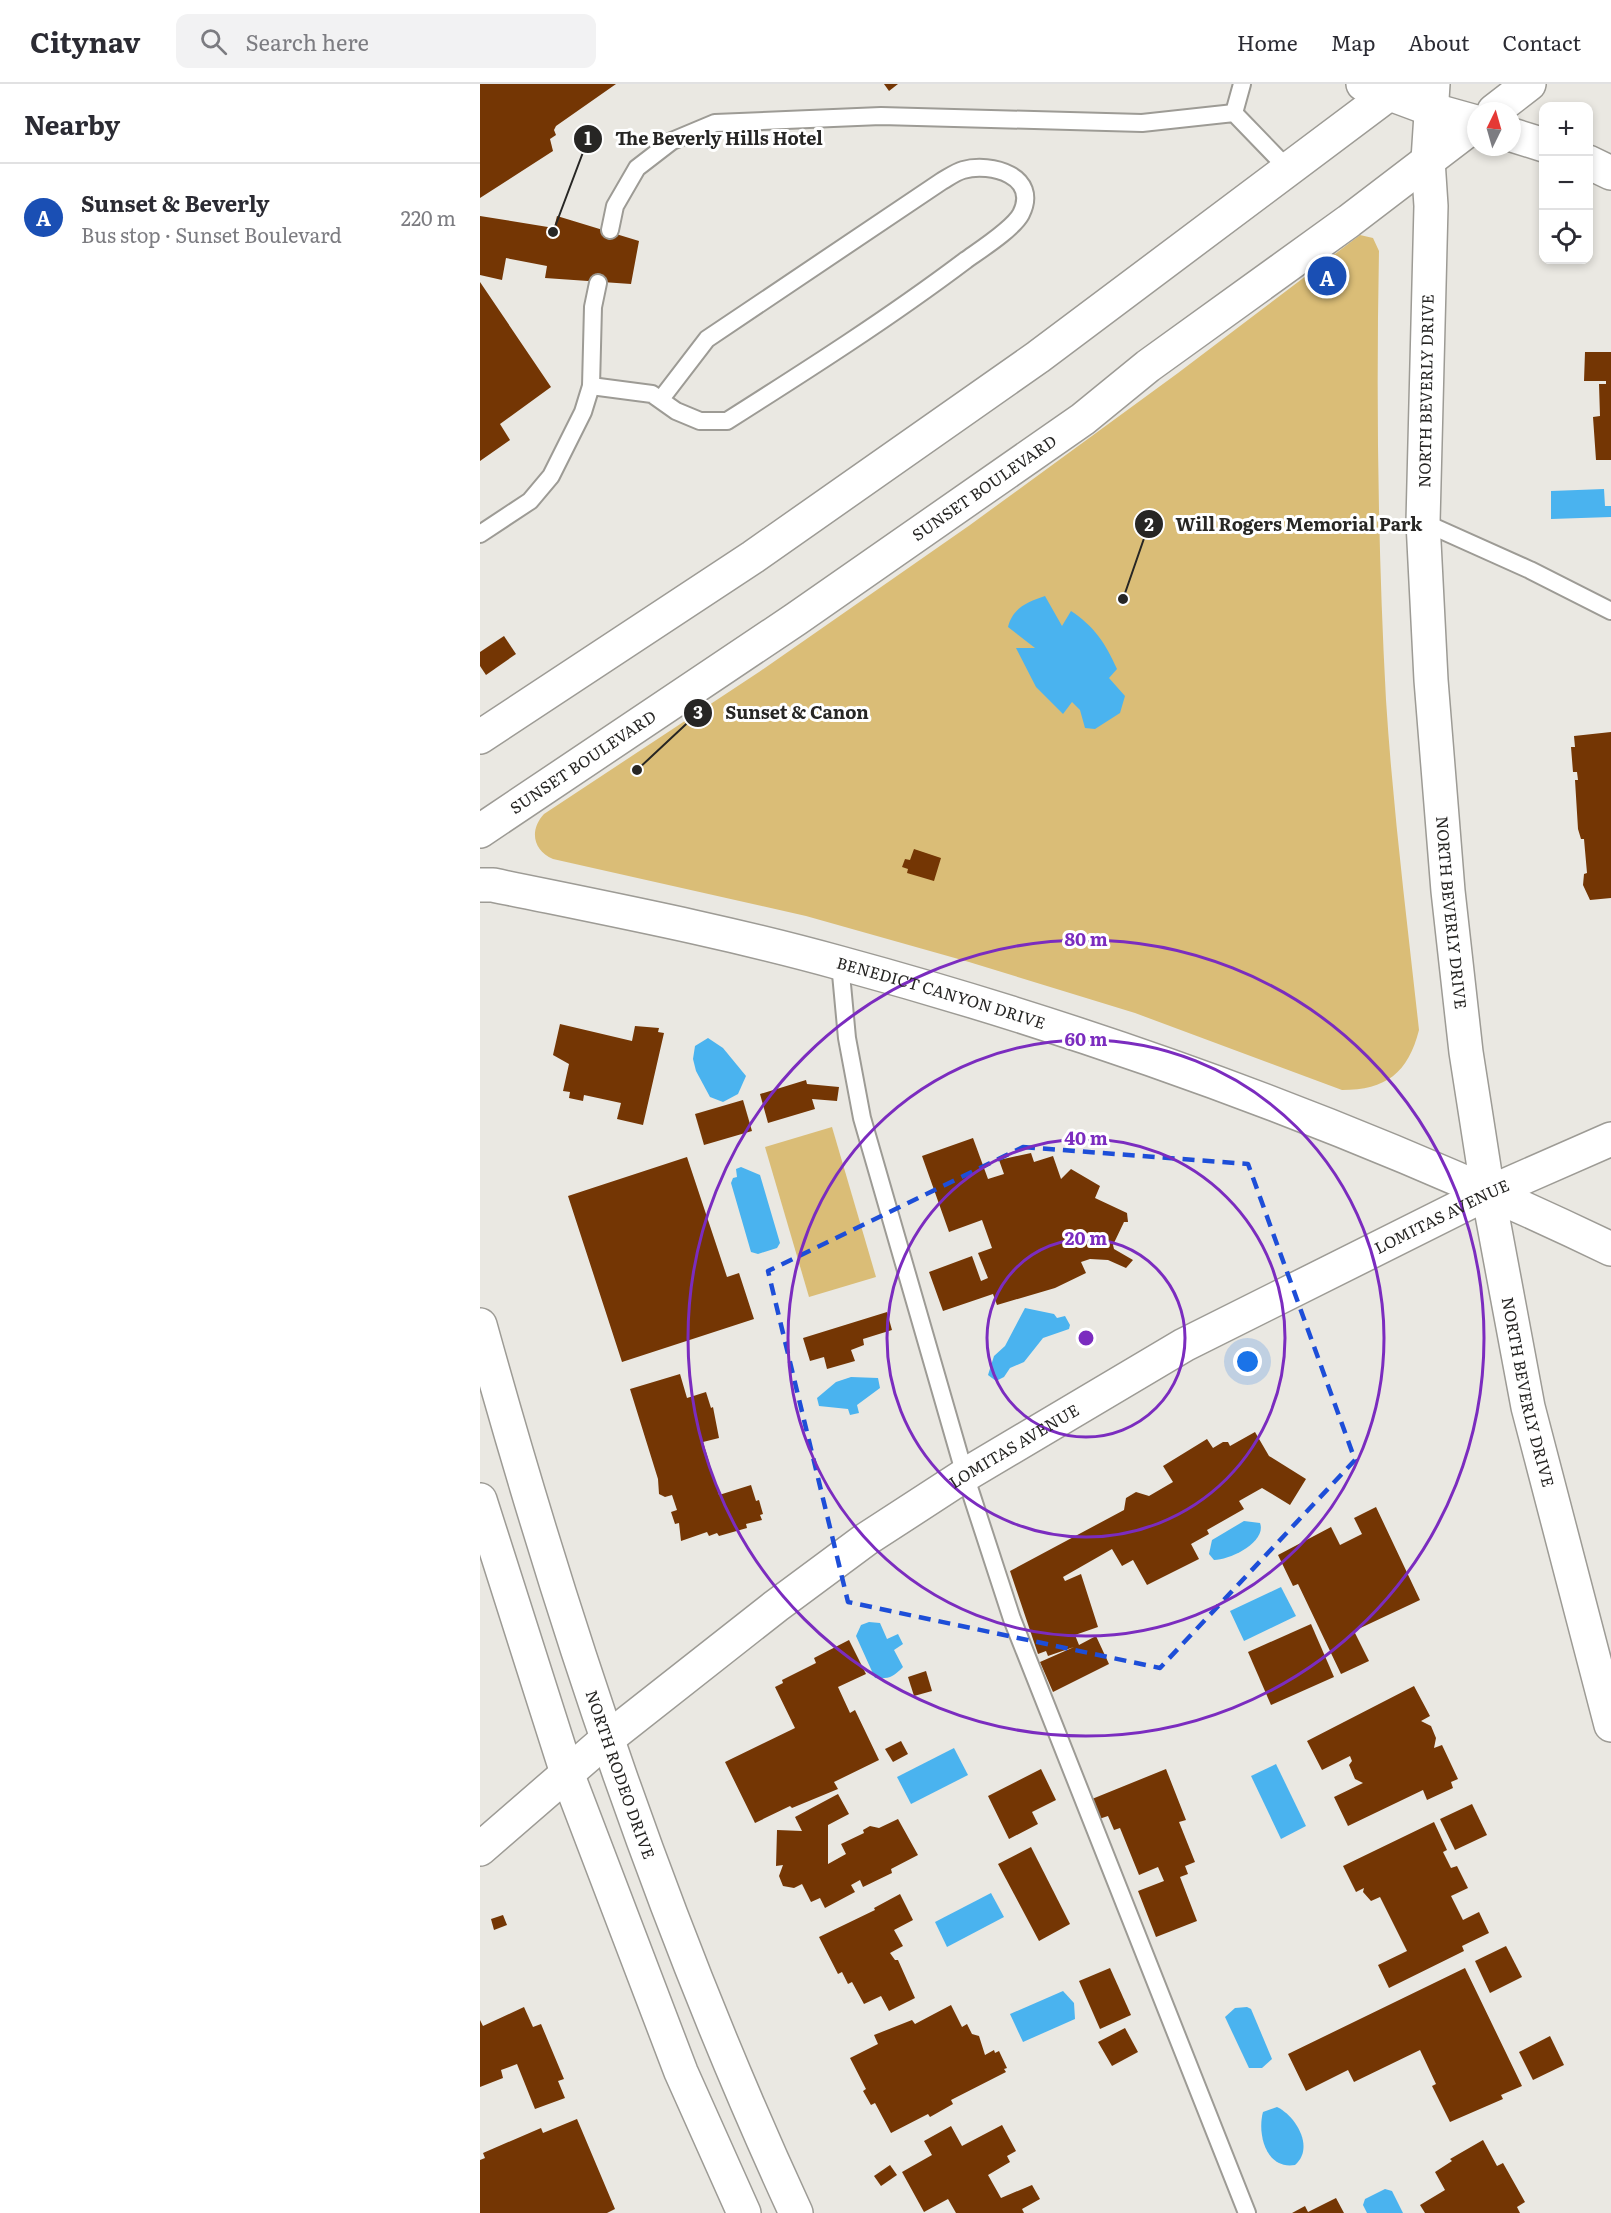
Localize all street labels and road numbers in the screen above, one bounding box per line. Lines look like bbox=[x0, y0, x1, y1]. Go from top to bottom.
street label: NORTH BEVERLY DRIVE bbox=[1411, 294, 1439, 488]
street label: SUNSET BOULEVARD bbox=[906, 428, 1061, 546]
street label: SUNSET BOULEVARD bbox=[504, 703, 660, 819]
street label: NORTH BEVERLY DRIVE bbox=[1431, 815, 1474, 1010]
street label: BENEDICT CANYON DRIVE bbox=[834, 950, 1049, 1034]
street label: LOMITAS AVENUE bbox=[1370, 1172, 1513, 1259]
street label: NORTH BEVERLY DRIVE bbox=[1497, 1295, 1561, 1489]
street label: LOMITAS AVENUE bbox=[944, 1397, 1083, 1494]
street label: NORTH RODEO DRIVE bbox=[581, 1687, 662, 1862]

